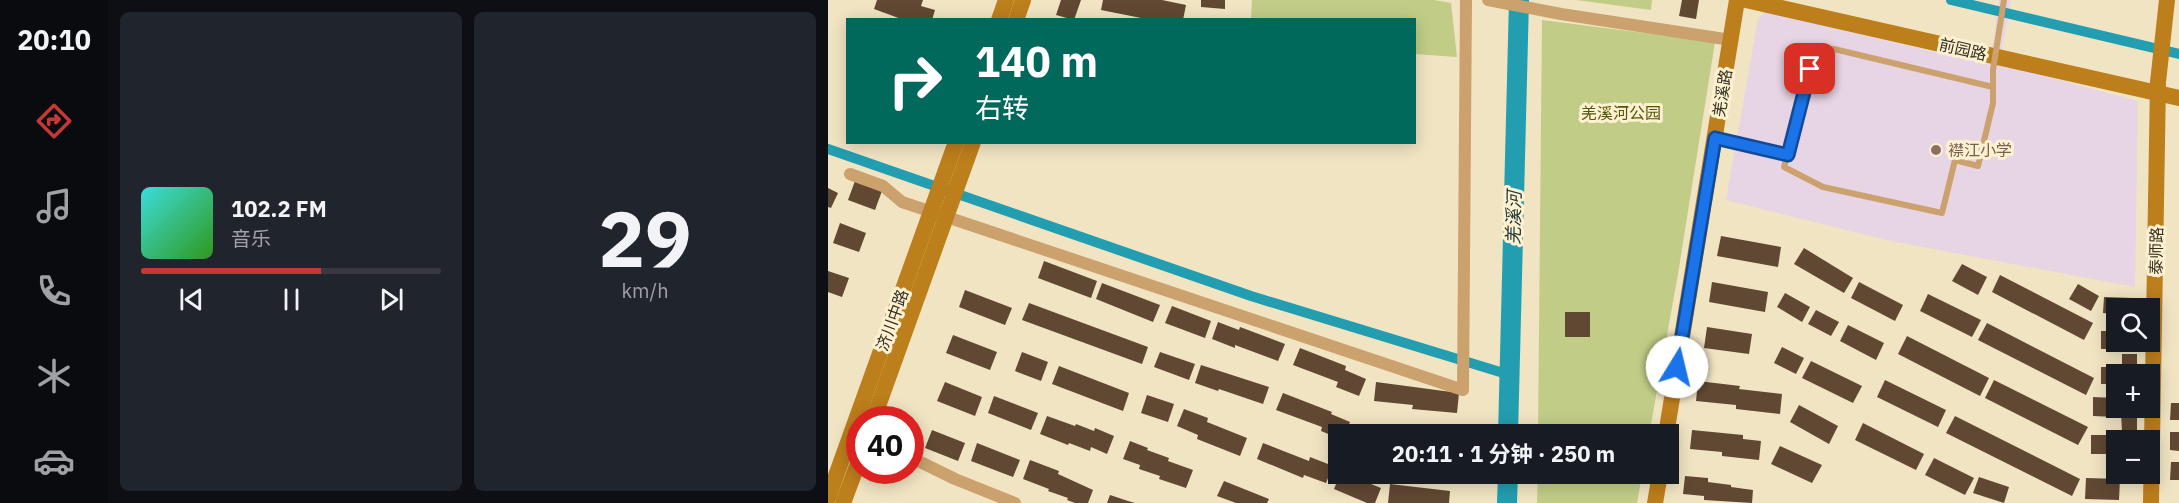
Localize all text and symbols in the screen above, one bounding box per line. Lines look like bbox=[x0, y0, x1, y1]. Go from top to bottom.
text: 20:10 bbox=[17, 22, 91, 57]
text: 140 m bbox=[975, 34, 1098, 89]
street label: 前园路 bbox=[1937, 34, 1989, 64]
icon: right bbox=[876, 42, 954, 120]
pin bbox=[1784, 43, 1835, 94]
icon: arrive bbox=[1793, 52, 1826, 85]
street label: 羌溪路 bbox=[1708, 68, 1736, 118]
text: 右转 bbox=[975, 90, 1029, 125]
icon: directions bbox=[33, 100, 75, 142]
park label: 羌溪河公园 bbox=[1581, 103, 1661, 123]
place label: 襟江小学 bbox=[1948, 140, 2012, 160]
marker: 襟江小学 bbox=[1929, 143, 1943, 157]
icon: music bbox=[33, 185, 75, 227]
text: 29 bbox=[598, 187, 692, 288]
water label: 羌溪河 bbox=[1502, 188, 1526, 245]
text: 102.2 FM bbox=[231, 194, 327, 223]
text: 音乐 bbox=[231, 225, 271, 252]
street label: 泰师路 bbox=[2146, 227, 2166, 275]
icon: phone bbox=[33, 270, 75, 312]
text: km/h bbox=[621, 277, 669, 304]
icon: previous bbox=[175, 283, 208, 316]
icon: pause bbox=[275, 283, 308, 316]
icon: next bbox=[375, 283, 408, 316]
street label: 济川中路 bbox=[872, 287, 912, 353]
map controls bbox=[2106, 298, 2160, 484]
button: search bbox=[2106, 298, 2160, 352]
position arrow bbox=[1645, 335, 1709, 399]
icon: climate bbox=[33, 355, 75, 397]
button: + bbox=[2106, 364, 2160, 418]
speed limit sign: 40 bbox=[846, 406, 924, 484]
button: − bbox=[2106, 430, 2160, 484]
text: 20:11 · 1 分钟 · 250 m bbox=[1392, 439, 1615, 468]
icon: car bbox=[33, 440, 75, 482]

